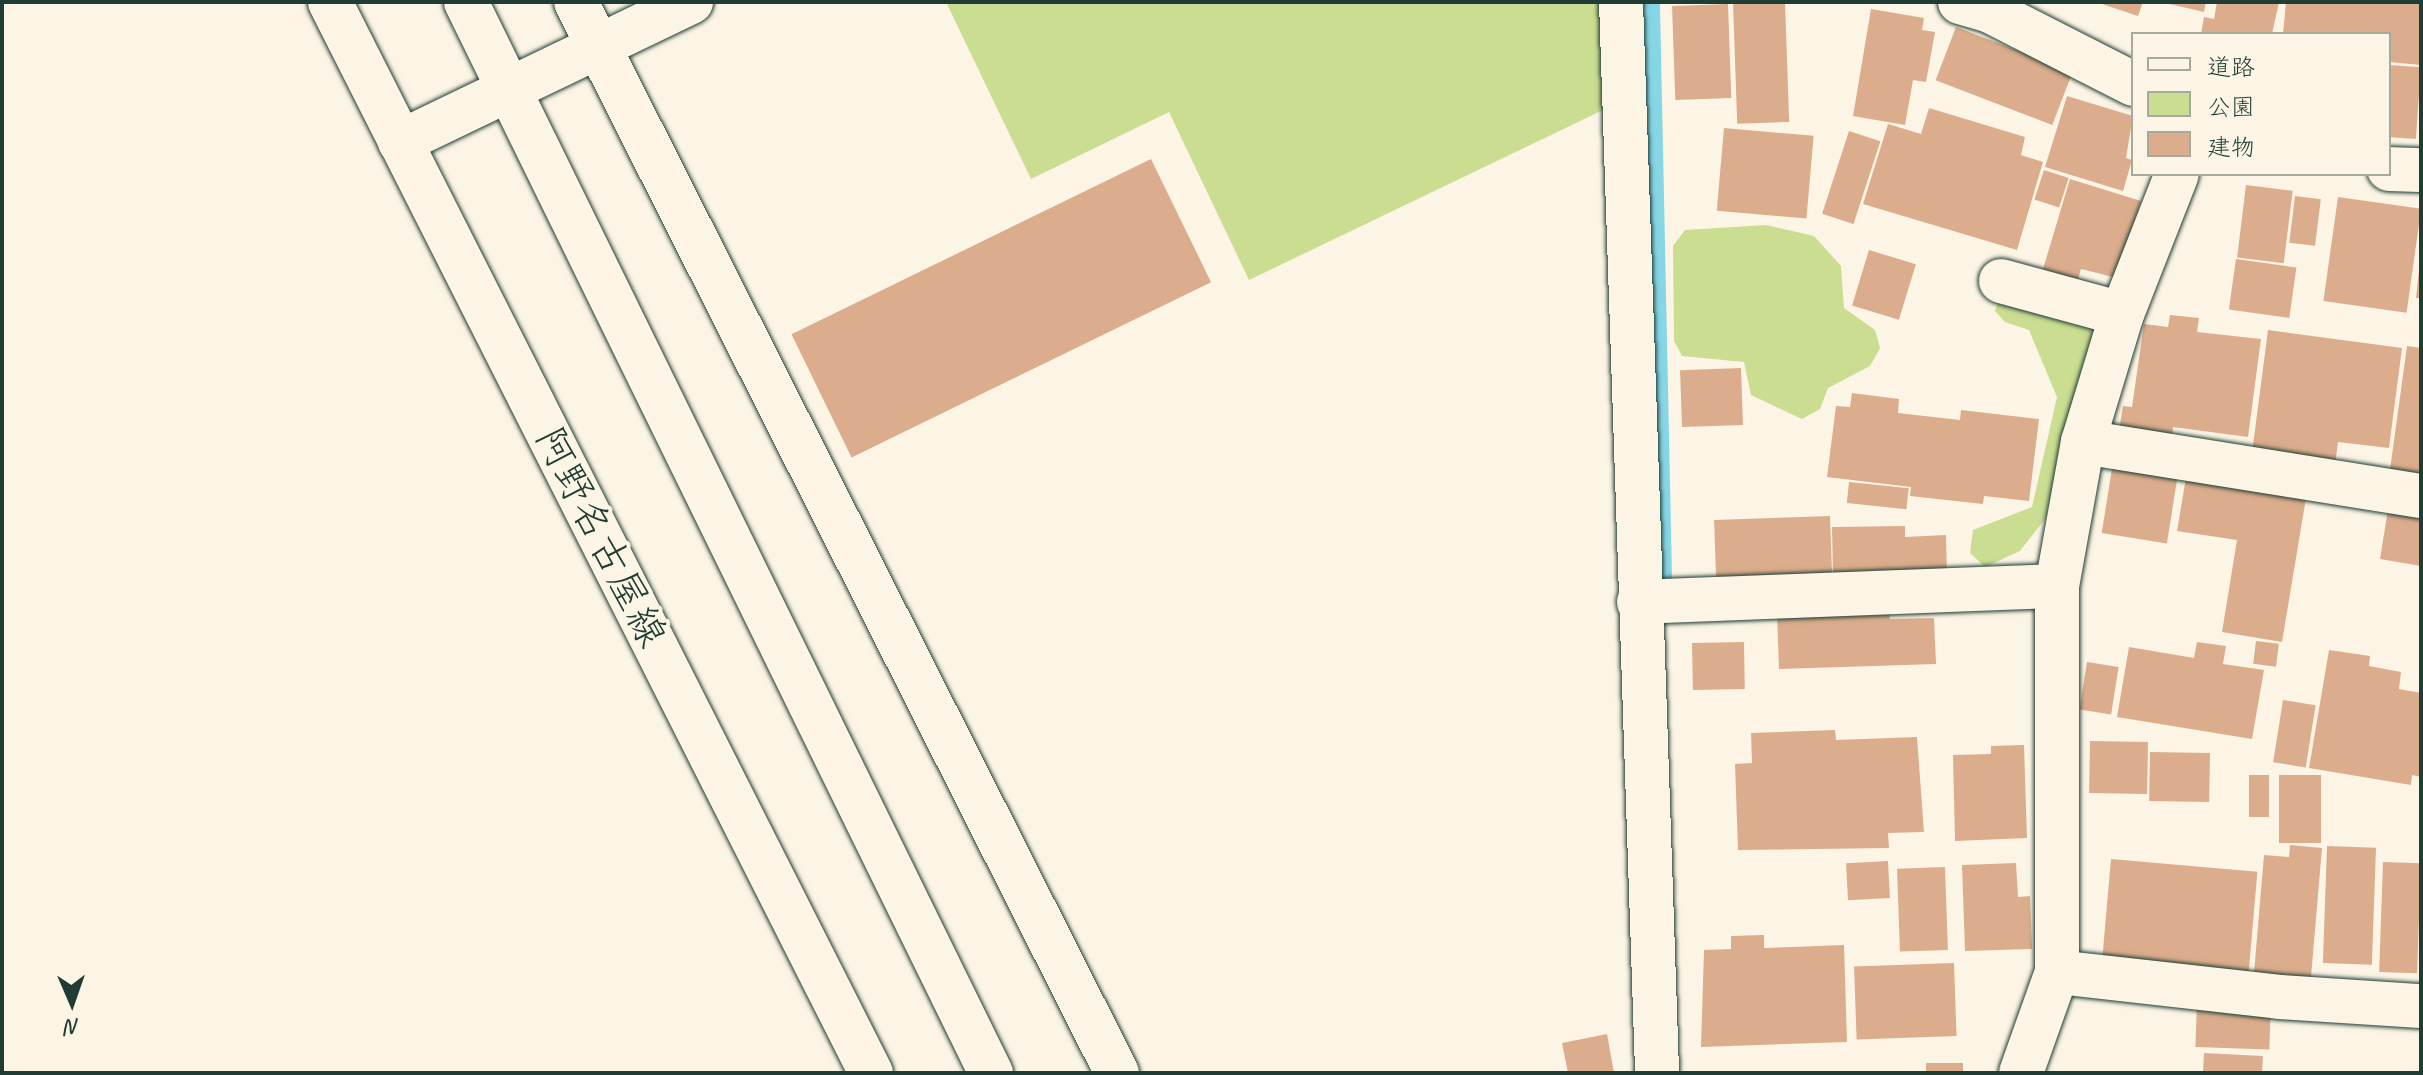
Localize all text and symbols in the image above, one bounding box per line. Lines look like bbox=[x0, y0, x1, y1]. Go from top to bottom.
legend bbox=[2131, 32, 2391, 176]
text: 道路 bbox=[2207, 52, 2255, 82]
text: 公園 bbox=[2207, 92, 2255, 122]
text: 建物 bbox=[2207, 132, 2255, 162]
street label: 阿野名古屋線 bbox=[525, 419, 677, 655]
north arrow bbox=[32, 963, 112, 1043]
text: N bbox=[66, 1013, 80, 1041]

